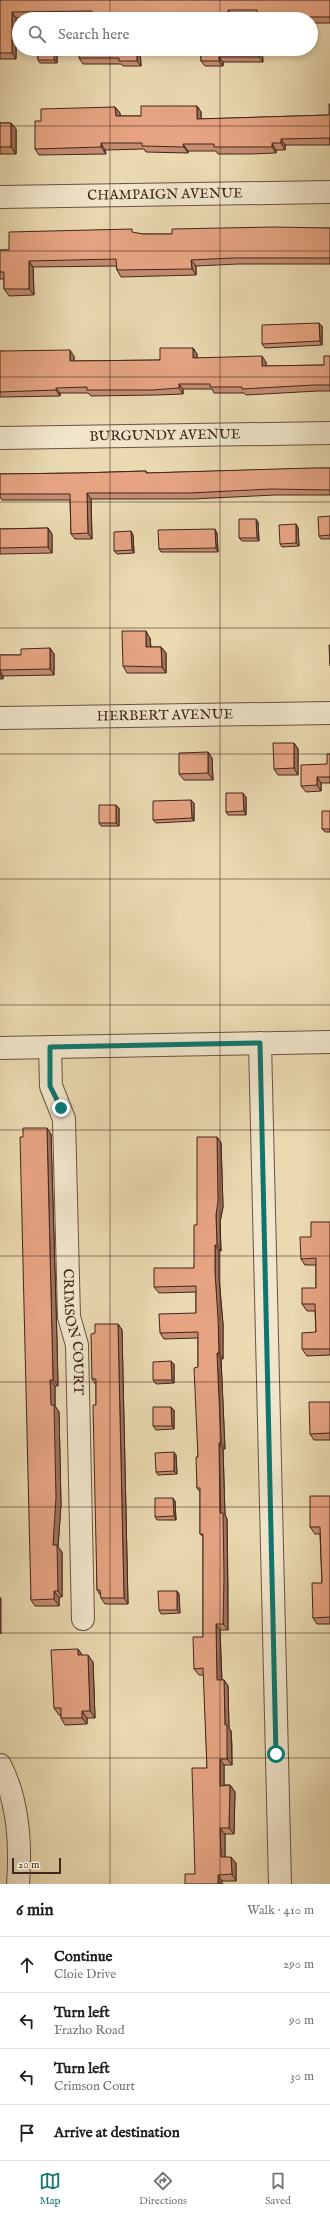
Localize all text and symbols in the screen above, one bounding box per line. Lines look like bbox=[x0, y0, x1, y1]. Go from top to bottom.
search box bbox=[12, 12, 318, 56]
icon: search bbox=[26, 23, 48, 45]
text: Search here bbox=[58, 25, 129, 44]
street label: CHAMPAIGN AVENUE bbox=[87, 184, 243, 205]
street label: BURGUNDY AVENUE bbox=[89, 425, 241, 446]
street label: HERBERT AVENUE bbox=[97, 705, 234, 726]
route end bbox=[52, 1099, 70, 1117]
street label: CRIMSON COURT bbox=[59, 1268, 87, 1396]
route start bbox=[267, 1745, 285, 1763]
scale bar bbox=[12, 1856, 61, 1875]
text: 20 m bbox=[18, 1858, 39, 1872]
text: 6 min bbox=[16, 1900, 54, 1921]
text: Walk · 410 m bbox=[247, 1902, 314, 1919]
text: Continue bbox=[54, 1947, 112, 1966]
icon: ahead bbox=[16, 1954, 38, 1976]
text: 290 m bbox=[283, 1956, 314, 1973]
text: Cloie Drive bbox=[54, 1966, 116, 1983]
text: Turn left bbox=[54, 2003, 110, 2022]
icon: left bbox=[16, 2010, 38, 2032]
text: 90 m bbox=[289, 2012, 314, 2029]
text: Frazho Road bbox=[54, 2022, 125, 2039]
text: Turn left bbox=[54, 2059, 110, 2078]
icon: left bbox=[16, 2066, 38, 2088]
text: 30 m bbox=[290, 2068, 314, 2085]
text: Crimson Court bbox=[54, 2078, 135, 2095]
icon: arrive bbox=[16, 2122, 38, 2144]
text: Arrive at destination bbox=[54, 2123, 180, 2142]
tab: Map bbox=[39, 2170, 61, 2208]
tab: Directions bbox=[139, 2170, 187, 2208]
tab: Saved bbox=[265, 2170, 291, 2208]

